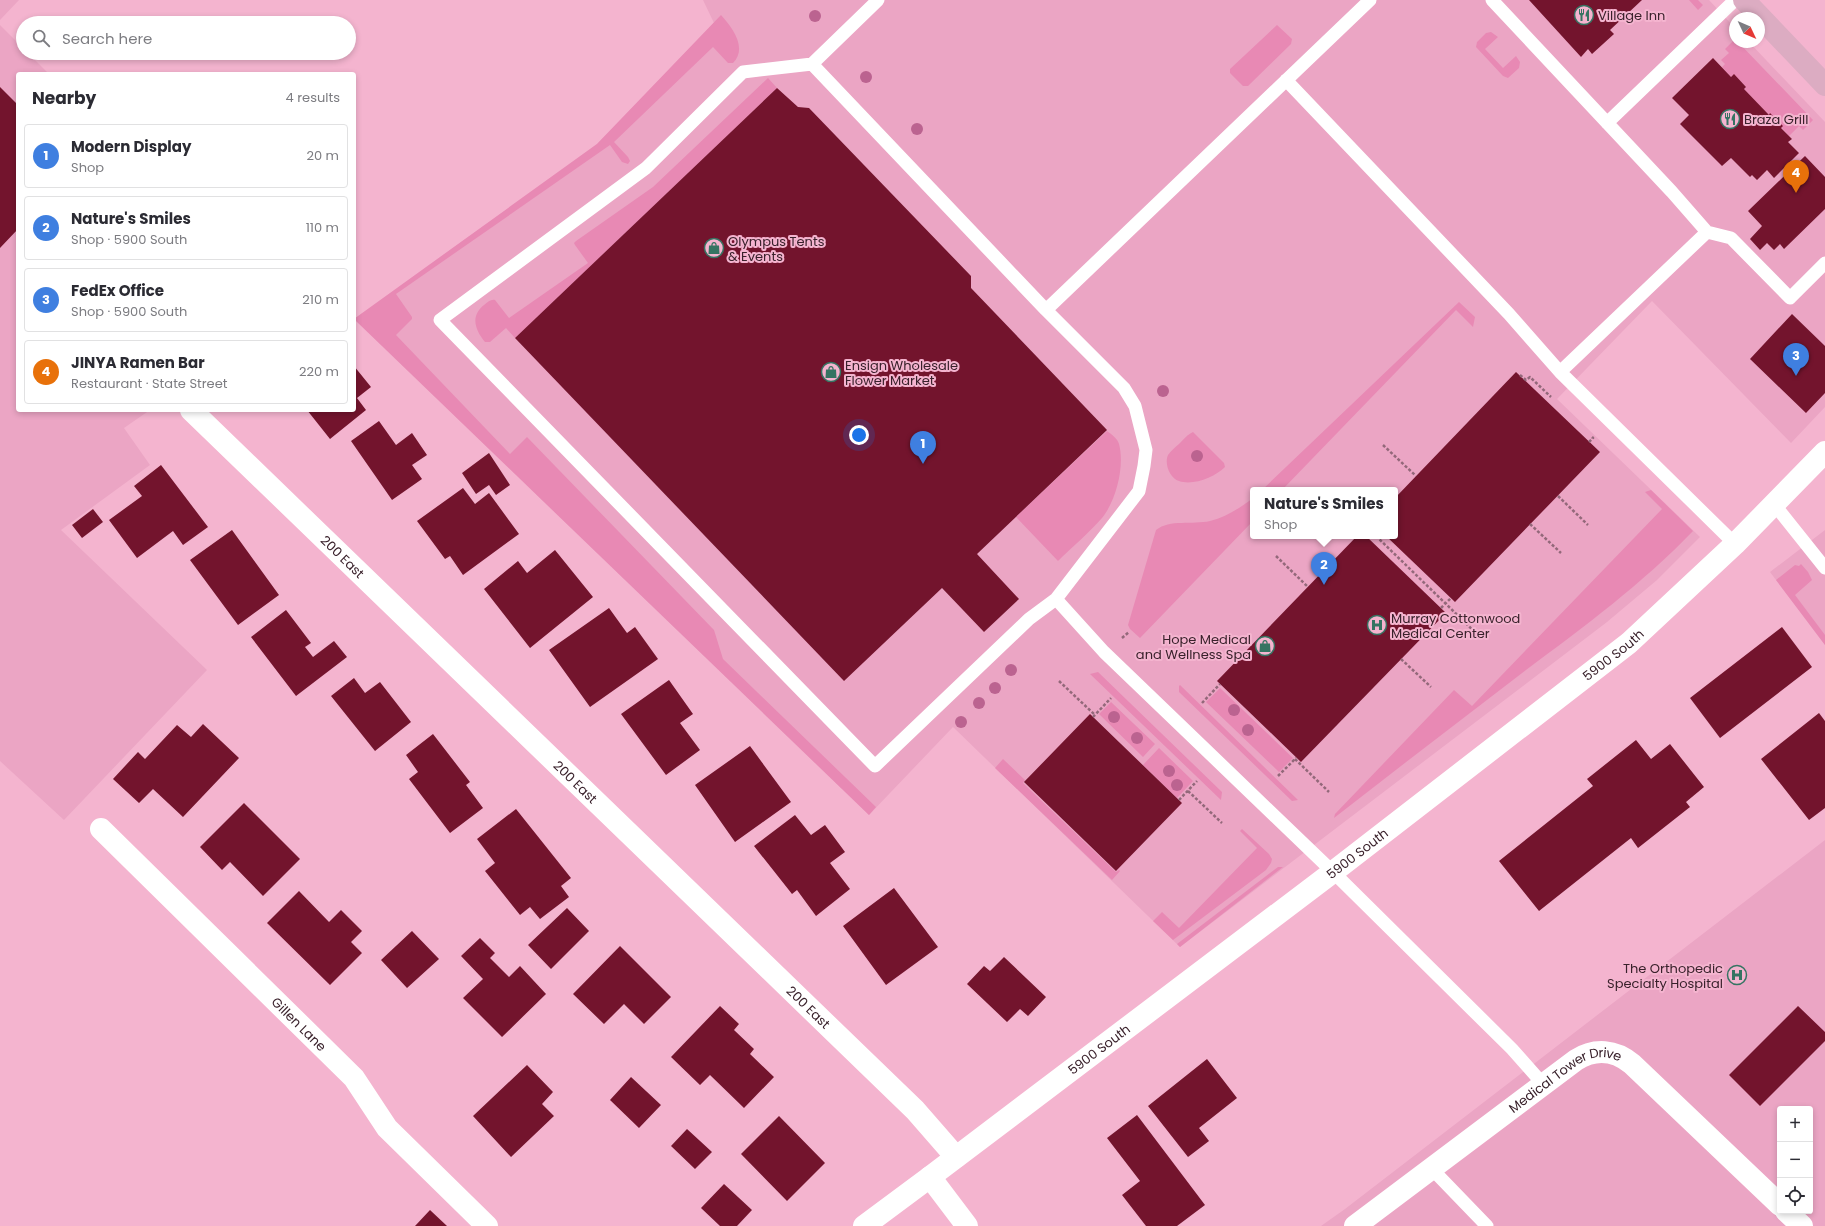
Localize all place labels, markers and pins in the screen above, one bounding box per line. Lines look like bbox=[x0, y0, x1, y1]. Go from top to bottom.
restaurant icon: Village Inn bbox=[1573, 4, 1595, 26]
place label: Village Inn bbox=[1598, 6, 1665, 25]
restaurant icon: Braza Grill bbox=[1719, 108, 1741, 130]
place label: Braza Grill bbox=[1744, 110, 1808, 129]
pin: 4 bbox=[1783, 160, 1809, 193]
place label: Olympus Tents & Events bbox=[728, 232, 825, 266]
shop icon: Olympus Tents & Events bbox=[703, 237, 725, 259]
pin: 3 bbox=[1783, 343, 1809, 376]
place label: Ensign Wholesale Flower Market bbox=[845, 356, 958, 390]
shop icon: Ensign Wholesale Flower Market bbox=[820, 361, 842, 383]
pin: 1 bbox=[910, 431, 936, 464]
pin: 2 bbox=[1311, 552, 1337, 585]
place label: Murray Cottonwood Medical Center bbox=[1391, 609, 1520, 643]
hospital icon: Murray Cottonwood Medical Center bbox=[1366, 614, 1388, 636]
place label: Hope Medical and Wellness Spa bbox=[1136, 630, 1251, 664]
shop icon: Hope Medical and Wellness Spa bbox=[1254, 635, 1276, 657]
place label: The Orthopedic Specialty Hospital bbox=[1607, 959, 1723, 993]
hospital icon: The Orthopedic Specialty Hospital bbox=[1726, 964, 1748, 986]

